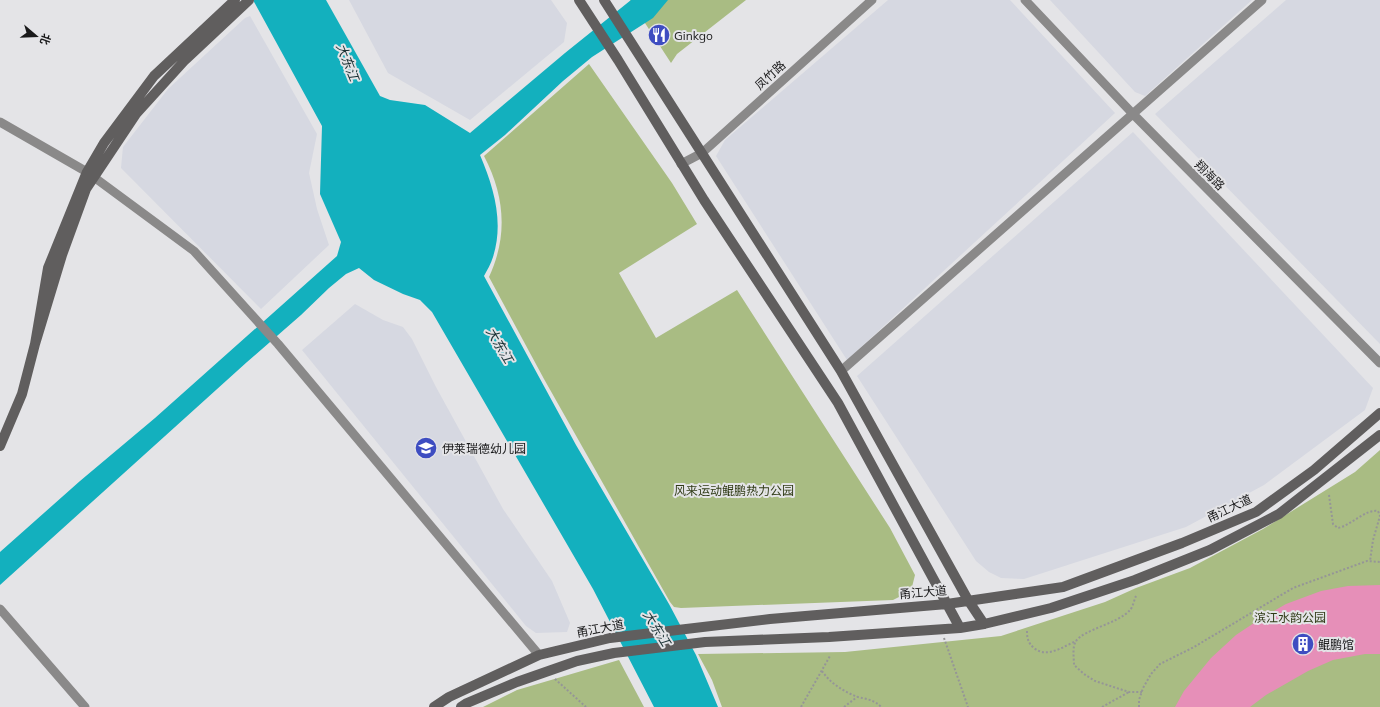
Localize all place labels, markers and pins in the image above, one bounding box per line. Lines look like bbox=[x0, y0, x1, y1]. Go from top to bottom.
restaurant icon: Ginkgo bbox=[646, 22, 672, 48]
place label: Ginkgo bbox=[674, 28, 713, 43]
school or university icon: 伊莱瑞德幼儿园 bbox=[413, 435, 439, 461]
place label: 伊莱瑞德幼儿园 bbox=[442, 441, 526, 456]
building icon: 鲲鹏馆 bbox=[1290, 631, 1316, 657]
place label: 鲲鹏馆 bbox=[1318, 637, 1354, 652]

